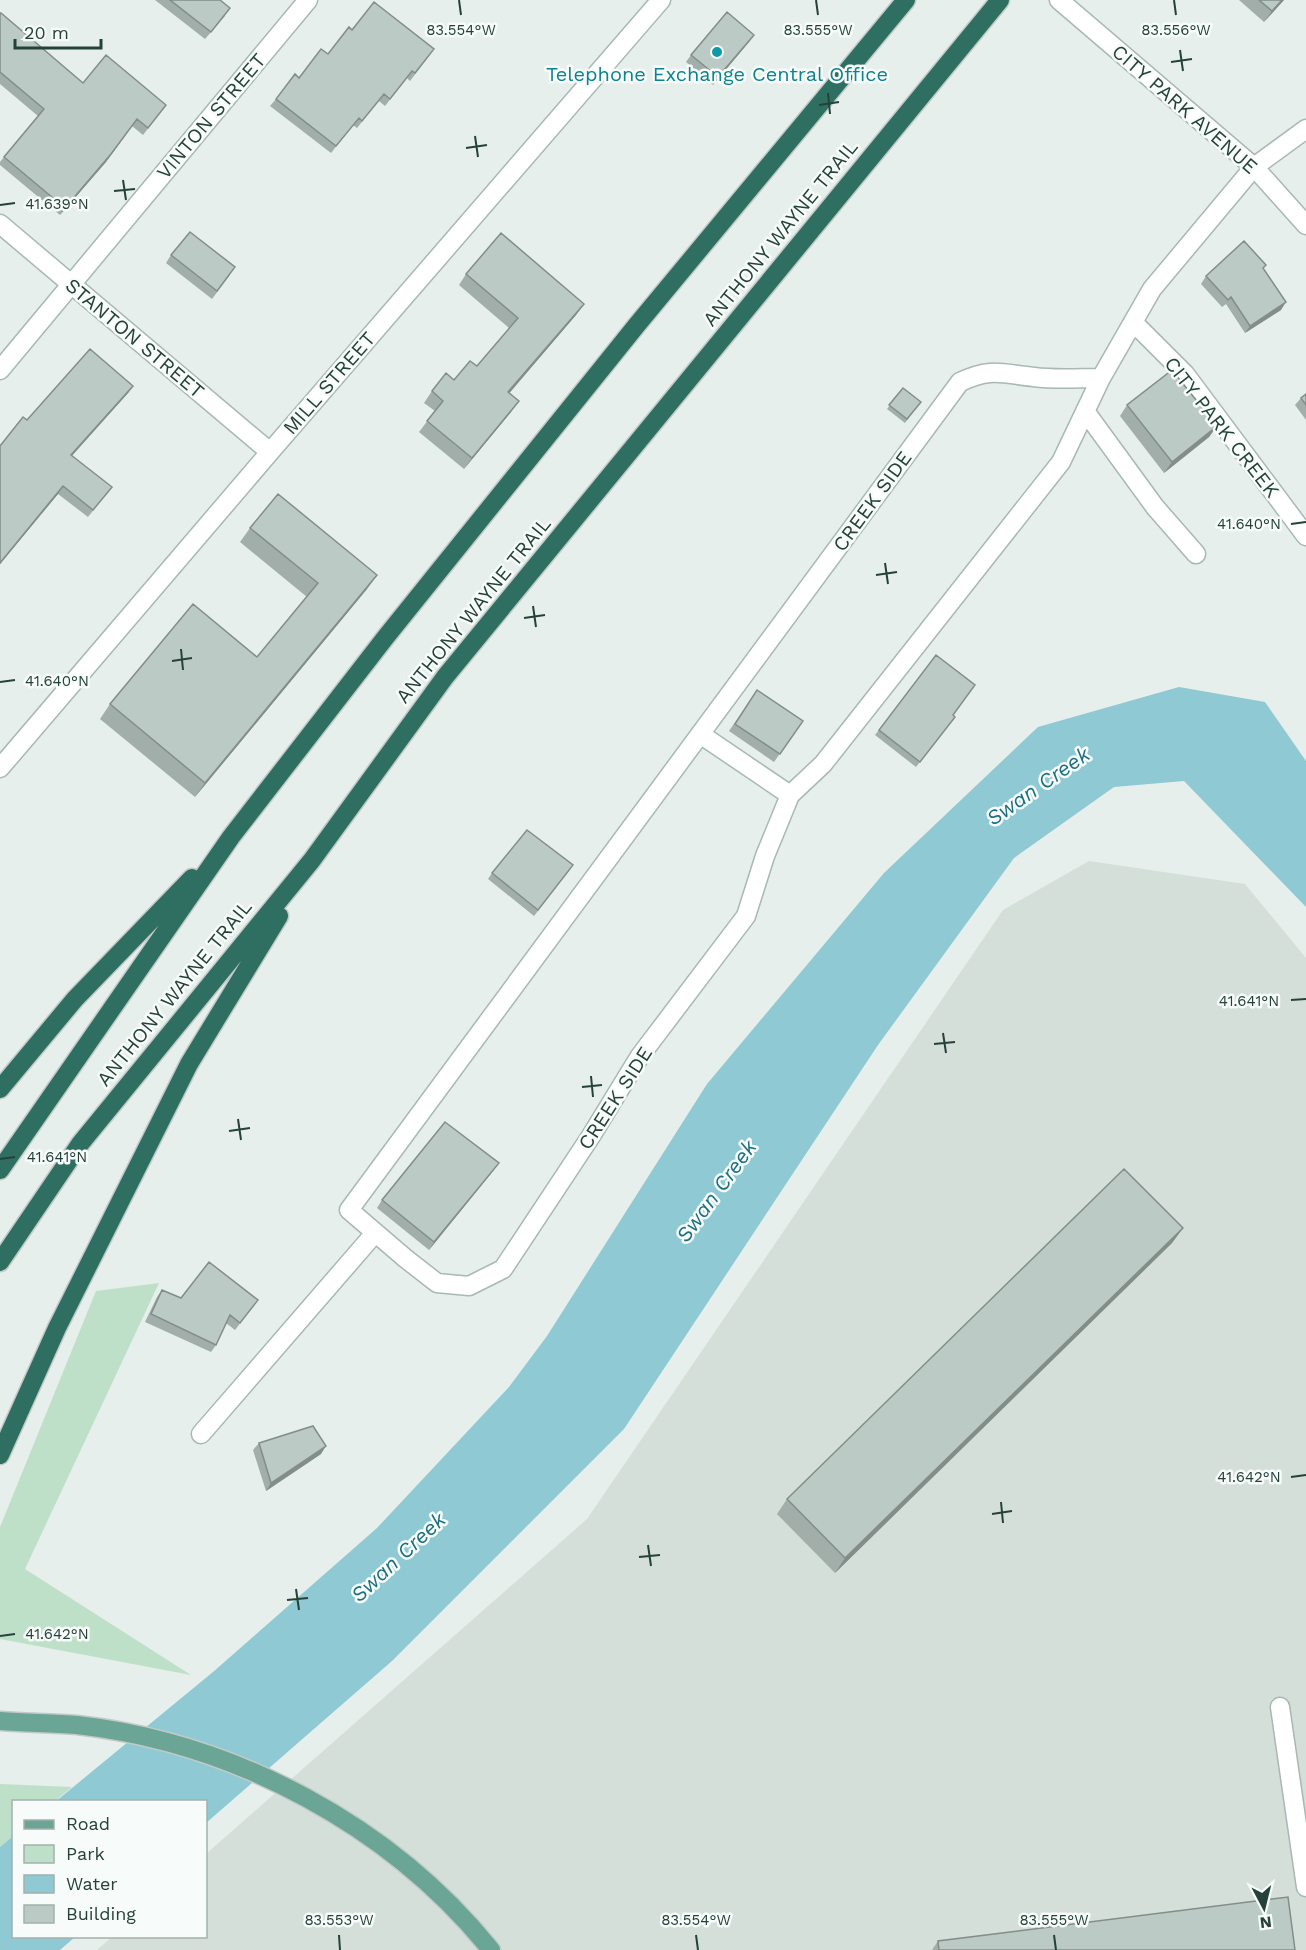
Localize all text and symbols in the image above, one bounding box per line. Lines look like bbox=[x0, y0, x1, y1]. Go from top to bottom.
scale bar bbox=[15, 12, 100, 50]
text: 83.554°W bbox=[426, 21, 496, 39]
text: 83.555°W bbox=[783, 21, 853, 39]
text: 83.556°W bbox=[1141, 21, 1211, 39]
text: 20 m bbox=[24, 22, 69, 43]
street label: CITY PARK AVENUE bbox=[1107, 39, 1263, 179]
marker: Telephone Exchange Central Office bbox=[710, 45, 724, 59]
street label: VINTON STREET bbox=[151, 48, 271, 184]
place label: Telephone Exchange Central Office bbox=[546, 62, 888, 86]
street label: ANTHONY WAYNE TRAIL bbox=[697, 135, 863, 331]
text: 41.639°N bbox=[25, 195, 89, 213]
street label: STANTON STREET bbox=[61, 273, 209, 403]
street label: MILL STREET bbox=[278, 327, 380, 439]
street label: CITY PARK CREEK bbox=[1160, 352, 1284, 502]
street label: CREEK SIDE bbox=[828, 446, 916, 556]
street label: ANTHONY WAYNE TRAIL bbox=[390, 512, 556, 708]
text: 41.640°N bbox=[1217, 515, 1281, 533]
text: 41.640°N bbox=[25, 672, 89, 690]
water label: Swan Creek bbox=[982, 741, 1095, 831]
street label: ANTHONY WAYNE TRAIL bbox=[91, 895, 257, 1091]
text: 41.641°N bbox=[1219, 992, 1279, 1010]
street label: CREEK SIDE bbox=[573, 1042, 657, 1154]
water label: Swan Creek bbox=[671, 1135, 762, 1247]
text: 41.641°N bbox=[27, 1148, 87, 1166]
text: 41.642°N bbox=[1217, 1468, 1281, 1486]
water label: Swan Creek bbox=[346, 1506, 451, 1607]
text: 41.642°N bbox=[25, 1625, 89, 1643]
legend bbox=[12, 1800, 207, 1938]
text: Road bbox=[66, 1813, 110, 1834]
text: Park bbox=[66, 1843, 105, 1864]
text: Water bbox=[66, 1873, 118, 1894]
north arrow bbox=[1234, 1878, 1294, 1938]
text: Building bbox=[66, 1903, 136, 1924]
text: 83.553°W bbox=[304, 1911, 374, 1929]
text: 83.554°W bbox=[661, 1911, 731, 1929]
text: 83.555°W bbox=[1019, 1911, 1089, 1929]
text: N bbox=[1259, 1912, 1273, 1933]

